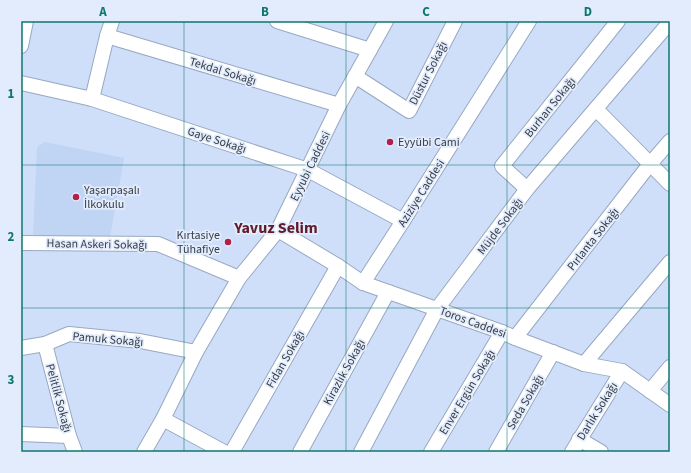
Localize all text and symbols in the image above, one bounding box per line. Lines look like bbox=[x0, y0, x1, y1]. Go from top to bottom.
text: A bbox=[98, 3, 107, 21]
text: B bbox=[261, 3, 269, 21]
text: C bbox=[422, 3, 430, 21]
text: D bbox=[584, 3, 592, 21]
street label: Düstur Sokağı bbox=[405, 38, 452, 108]
street label: Tekdal Sokağı bbox=[187, 53, 258, 90]
street label: Burhan Sokağı bbox=[521, 74, 580, 141]
text: 1 bbox=[8, 85, 15, 103]
street label: Gaye Sokağı bbox=[185, 123, 249, 158]
street label: Eyyubi Caddesi bbox=[286, 128, 335, 204]
place label: Eyyübi Cami bbox=[398, 134, 460, 151]
marker: Eyyübi Cami bbox=[385, 137, 395, 147]
street label: Aziziye Caddesi bbox=[394, 156, 449, 230]
place label: Yaşarpaşalı İlkokulu bbox=[83, 182, 140, 213]
marker: Yaşarpaşalı İlkokulu bbox=[71, 192, 81, 202]
street label: Müjde Sokağı bbox=[473, 194, 527, 258]
street label: Pırlanta Sokağı bbox=[563, 204, 623, 274]
district label: Yavuz Selim bbox=[233, 217, 318, 239]
place label: Kırtasiye Tühafiye bbox=[177, 227, 220, 258]
text: 2 bbox=[8, 228, 15, 246]
street label: Hasan Askeri Sokağı bbox=[46, 235, 147, 254]
marker: Kırtasiye Tühafiye bbox=[223, 237, 233, 247]
street label: Toros Caddesi bbox=[437, 302, 509, 342]
street label: Fidan Sokağı bbox=[262, 327, 309, 391]
street label: Pamuk Sokağı bbox=[72, 328, 144, 351]
street label: Kirazlık Sokağı bbox=[319, 336, 370, 408]
street label: Enver Ergün Sokağı bbox=[435, 346, 500, 438]
street label: Pelitlik Sokağı bbox=[41, 362, 76, 434]
text: 3 bbox=[8, 371, 15, 389]
street label: Seda Sokağı bbox=[503, 371, 548, 433]
street label: Darlık Sokağı bbox=[573, 379, 622, 444]

